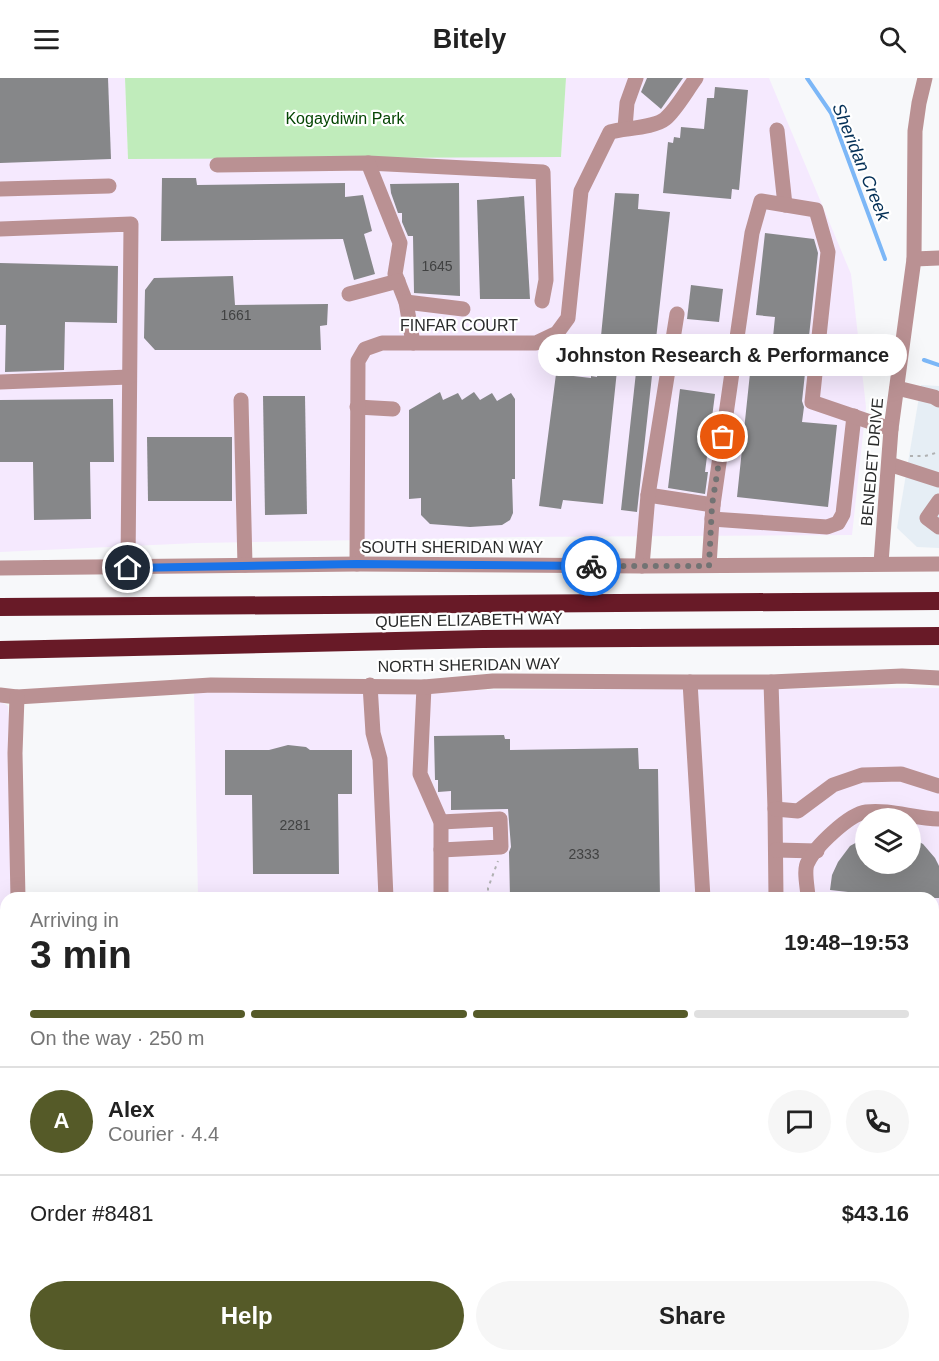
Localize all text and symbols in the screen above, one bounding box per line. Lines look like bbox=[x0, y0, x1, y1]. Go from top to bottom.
icon: menu bbox=[30, 23, 63, 56]
icon: search bbox=[876, 23, 909, 56]
text: Bitely bbox=[433, 24, 506, 54]
water label: Sheridan Creek bbox=[828, 100, 894, 225]
park label: Kogaydiwin Park bbox=[285, 110, 406, 127]
house number: 1645 bbox=[421, 258, 453, 274]
house number: 1661 bbox=[220, 307, 252, 323]
street label: FINFAR COURT bbox=[400, 317, 518, 334]
callout: Johnston Research & Performance bbox=[538, 335, 908, 377]
text: Johnston Research & Performance bbox=[556, 344, 889, 366]
street label: BENEDET DRIVE bbox=[858, 397, 886, 527]
pin bbox=[697, 411, 748, 462]
icon: bag bbox=[706, 420, 739, 453]
courier bbox=[561, 536, 621, 596]
street label: SOUTH SHERIDAN WAY bbox=[361, 539, 543, 556]
pin bbox=[102, 542, 153, 593]
icon: bike bbox=[575, 550, 608, 583]
icon: home bbox=[111, 551, 144, 584]
street label: QUEEN ELIZABETH WAY bbox=[375, 610, 563, 630]
street label: NORTH SHERIDAN WAY bbox=[377, 655, 561, 675]
map controls bbox=[855, 808, 921, 874]
button: layers bbox=[855, 808, 921, 874]
house number: 2281 bbox=[279, 817, 311, 833]
house number: 2333 bbox=[568, 846, 600, 862]
text: Arriving in bbox=[30, 909, 119, 931]
text: 19:48–19:53 bbox=[784, 930, 909, 955]
text: 3 min bbox=[30, 933, 132, 976]
text: On the way · 250 m bbox=[30, 1027, 205, 1049]
button: chat bbox=[768, 1090, 831, 1153]
button: phone bbox=[846, 1090, 909, 1153]
text: Alex bbox=[108, 1097, 154, 1122]
text: A bbox=[54, 1108, 69, 1133]
text: Courier · 4.4 bbox=[108, 1123, 219, 1145]
text: Order #8481 bbox=[30, 1201, 154, 1226]
text: $43.16 bbox=[842, 1201, 909, 1226]
button: Help bbox=[30, 1281, 464, 1350]
button: Share bbox=[476, 1281, 909, 1350]

